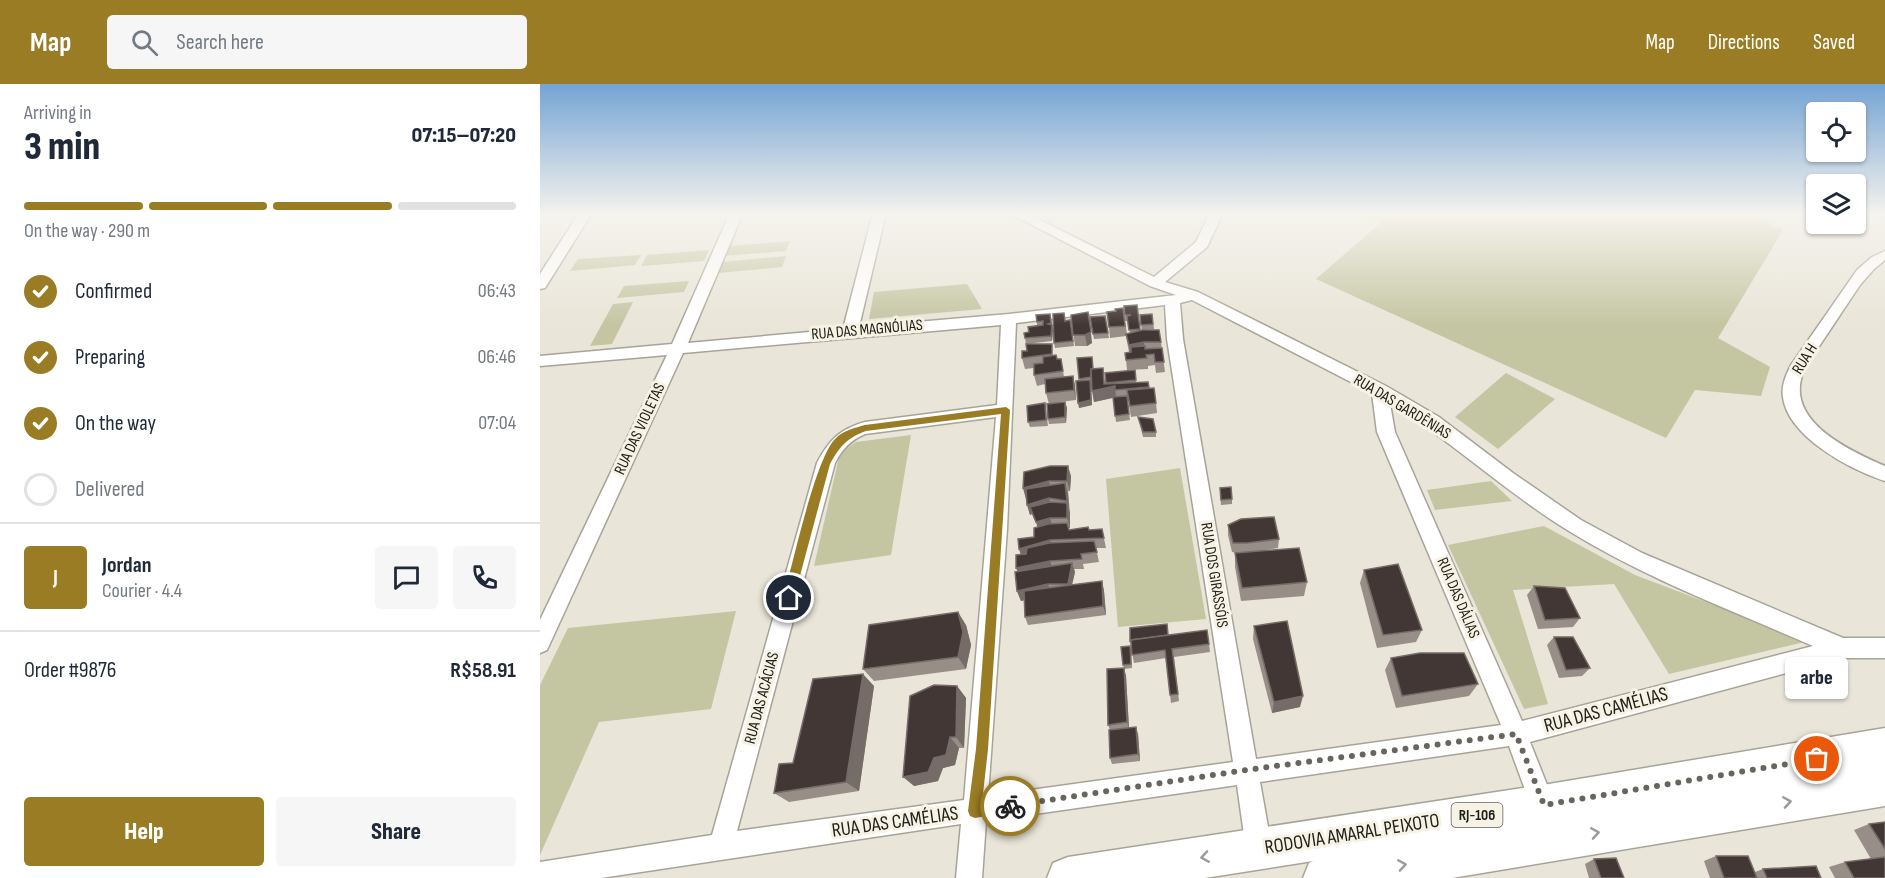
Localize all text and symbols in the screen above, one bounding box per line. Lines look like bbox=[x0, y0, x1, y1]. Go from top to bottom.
search box bbox=[107, 15, 527, 69]
text: Map bbox=[30, 26, 71, 59]
icon: search bbox=[128, 26, 161, 59]
text: Search here bbox=[176, 29, 264, 56]
text: Map bbox=[1645, 30, 1675, 55]
text: Directions bbox=[1708, 30, 1780, 55]
text: Saved bbox=[1813, 30, 1855, 55]
text: Arriving in bbox=[24, 101, 92, 125]
map controls bbox=[1806, 102, 1866, 234]
button: locate bbox=[1806, 102, 1866, 162]
text: 07:15–07:20 bbox=[411, 122, 516, 149]
text: 3 min bbox=[24, 124, 100, 171]
button: layers bbox=[1806, 174, 1866, 234]
text: On the way · 290 m bbox=[24, 219, 150, 243]
icon: check bbox=[24, 275, 57, 308]
text: Confirmed bbox=[75, 278, 152, 305]
text: 06:43 bbox=[478, 279, 516, 303]
street label: RUA DAS MAGNÓLIAS bbox=[811, 316, 924, 344]
street label: RUA H bbox=[1788, 340, 1822, 378]
icon: check bbox=[24, 341, 57, 374]
text: Preparing bbox=[75, 344, 145, 371]
text: 06:46 bbox=[477, 345, 516, 369]
street label: RUA DAS GARDÊNIAS bbox=[1350, 370, 1454, 444]
street label: RUA DAS VIOLETAS bbox=[611, 380, 670, 478]
icon: check bbox=[24, 407, 57, 440]
text: On the way bbox=[75, 410, 156, 437]
text: 07:04 bbox=[478, 411, 516, 435]
text: Delivered bbox=[75, 476, 144, 503]
street label: RUA DOS GIRASSÓIS bbox=[1196, 521, 1232, 629]
button: chat bbox=[375, 546, 438, 609]
button: phone bbox=[453, 546, 516, 609]
text: Jordan bbox=[102, 552, 151, 579]
street label: RUA DAS DÁLIAS bbox=[1432, 555, 1484, 641]
text: J bbox=[53, 564, 58, 591]
pin bbox=[763, 572, 814, 623]
text: Courier · 4.4 bbox=[102, 579, 182, 603]
icon: home bbox=[772, 581, 805, 614]
street label: RUA DAS ACÁCIAS bbox=[741, 650, 783, 746]
text: Order #9876 bbox=[24, 657, 116, 684]
text: R$58.91 bbox=[450, 657, 516, 684]
callout: arbe bbox=[1786, 657, 1848, 699]
text: arbe bbox=[1800, 666, 1833, 690]
street label: RUA DAS CAMÉLIAS bbox=[1541, 682, 1671, 738]
pin bbox=[1791, 733, 1842, 784]
icon: bag bbox=[1800, 742, 1833, 775]
courier bbox=[980, 776, 1040, 836]
icon: bike bbox=[994, 790, 1027, 823]
one-way arrow bbox=[1782, 796, 1792, 809]
button: Help bbox=[24, 797, 264, 866]
button: Share bbox=[276, 797, 516, 866]
street label: RUA DAS CAMÉLIAS bbox=[830, 801, 960, 843]
road number: RJ-106 bbox=[1452, 803, 1502, 827]
street label: RODOVIA AMARAL PEIXOTO bbox=[1263, 808, 1441, 860]
one-way arrow bbox=[1590, 828, 1599, 840]
one-way arrow bbox=[1201, 850, 1211, 863]
one-way arrow bbox=[1397, 859, 1407, 872]

